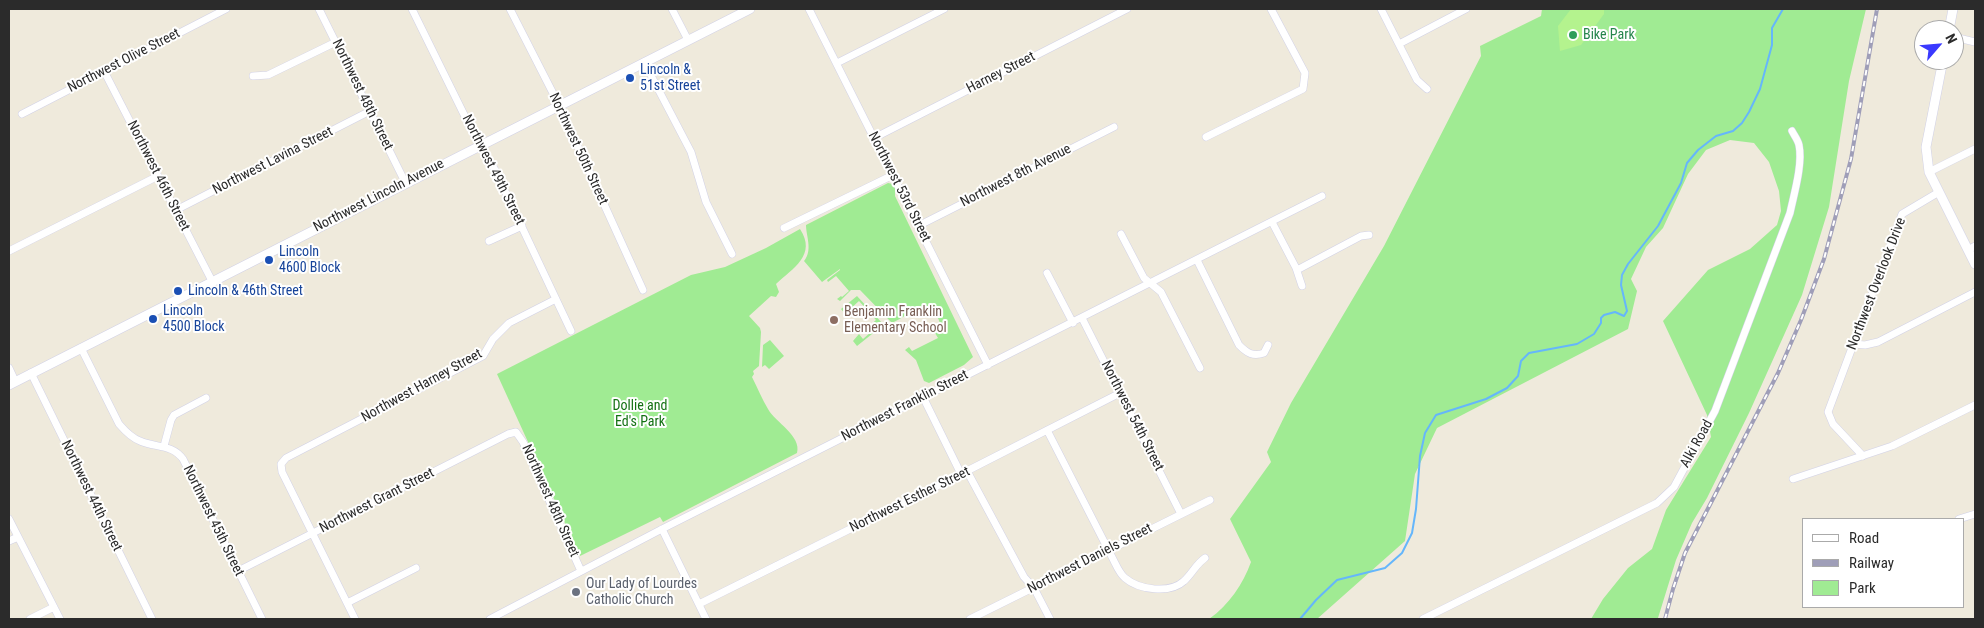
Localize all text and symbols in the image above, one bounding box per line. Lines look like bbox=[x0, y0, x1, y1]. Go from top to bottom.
north arrow bbox=[1914, 20, 1964, 70]
street label: Northwest Olive Street bbox=[65, 25, 183, 97]
place label: Bike Park bbox=[1583, 27, 1635, 43]
marker: Bike Park bbox=[1567, 29, 1579, 41]
text: N bbox=[1942, 31, 1961, 46]
street label: Northwest 48th Street bbox=[328, 37, 396, 153]
street label: Harney Street bbox=[964, 49, 1038, 97]
place label: Lincoln & 51st Street bbox=[640, 62, 700, 94]
marker: Lincoln & 51st Street bbox=[624, 72, 636, 84]
street label: Northwest 50th Street bbox=[545, 90, 611, 208]
street label: Northwest 49th Street bbox=[458, 112, 528, 228]
street label: Northwest 46th Street bbox=[123, 118, 193, 234]
street label: Northwest Lavina Street bbox=[210, 123, 336, 199]
street label: Northwest 53rd Street bbox=[864, 129, 934, 245]
street label: Northwest 8th Avenue bbox=[958, 141, 1074, 211]
street label: Northwest Lincoln Avenue bbox=[311, 156, 447, 236]
street label: Northwest Overlook Drive bbox=[1844, 215, 1910, 353]
place label: Lincoln 4600 Block bbox=[279, 244, 341, 276]
marker: Lincoln 4600 Block bbox=[263, 254, 275, 266]
place label: Lincoln & 46th Street bbox=[188, 283, 303, 299]
marker: Lincoln & 46th Street bbox=[172, 285, 184, 297]
place label: Lincoln 4500 Block bbox=[163, 303, 225, 336]
place label: Benjamin Franklin Elementary School bbox=[844, 304, 947, 336]
marker: Lincoln 4500 Block bbox=[147, 313, 159, 325]
marker: Benjamin Franklin Elementary School bbox=[828, 314, 840, 326]
street label: Northwest Harney Street bbox=[359, 346, 485, 426]
street label: Northwest 54th Street bbox=[1097, 358, 1167, 474]
street label: Northwest Franklin Street bbox=[839, 367, 971, 445]
park label: Dollie and Ed's Park bbox=[613, 398, 667, 431]
street label: Alki Road bbox=[1677, 417, 1717, 471]
street label: Northwest 44th Street bbox=[57, 438, 125, 554]
street label: Northwest 48th Street bbox=[518, 442, 582, 560]
street label: Northwest 45th Street bbox=[179, 463, 247, 579]
street label: Northwest Esther Street bbox=[847, 464, 973, 536]
street label: Northwest Grant Street bbox=[317, 465, 437, 537]
legend bbox=[1802, 518, 1964, 608]
street label: Northwest Daniels Street bbox=[1025, 520, 1155, 598]
text: Road bbox=[1849, 529, 1879, 547]
text: Railway bbox=[1849, 554, 1894, 572]
place label: Our Lady of Lourdes Catholic Church bbox=[586, 576, 697, 608]
text: Park bbox=[1849, 579, 1876, 597]
marker: Our Lady of Lourdes Catholic Church bbox=[570, 586, 582, 598]

